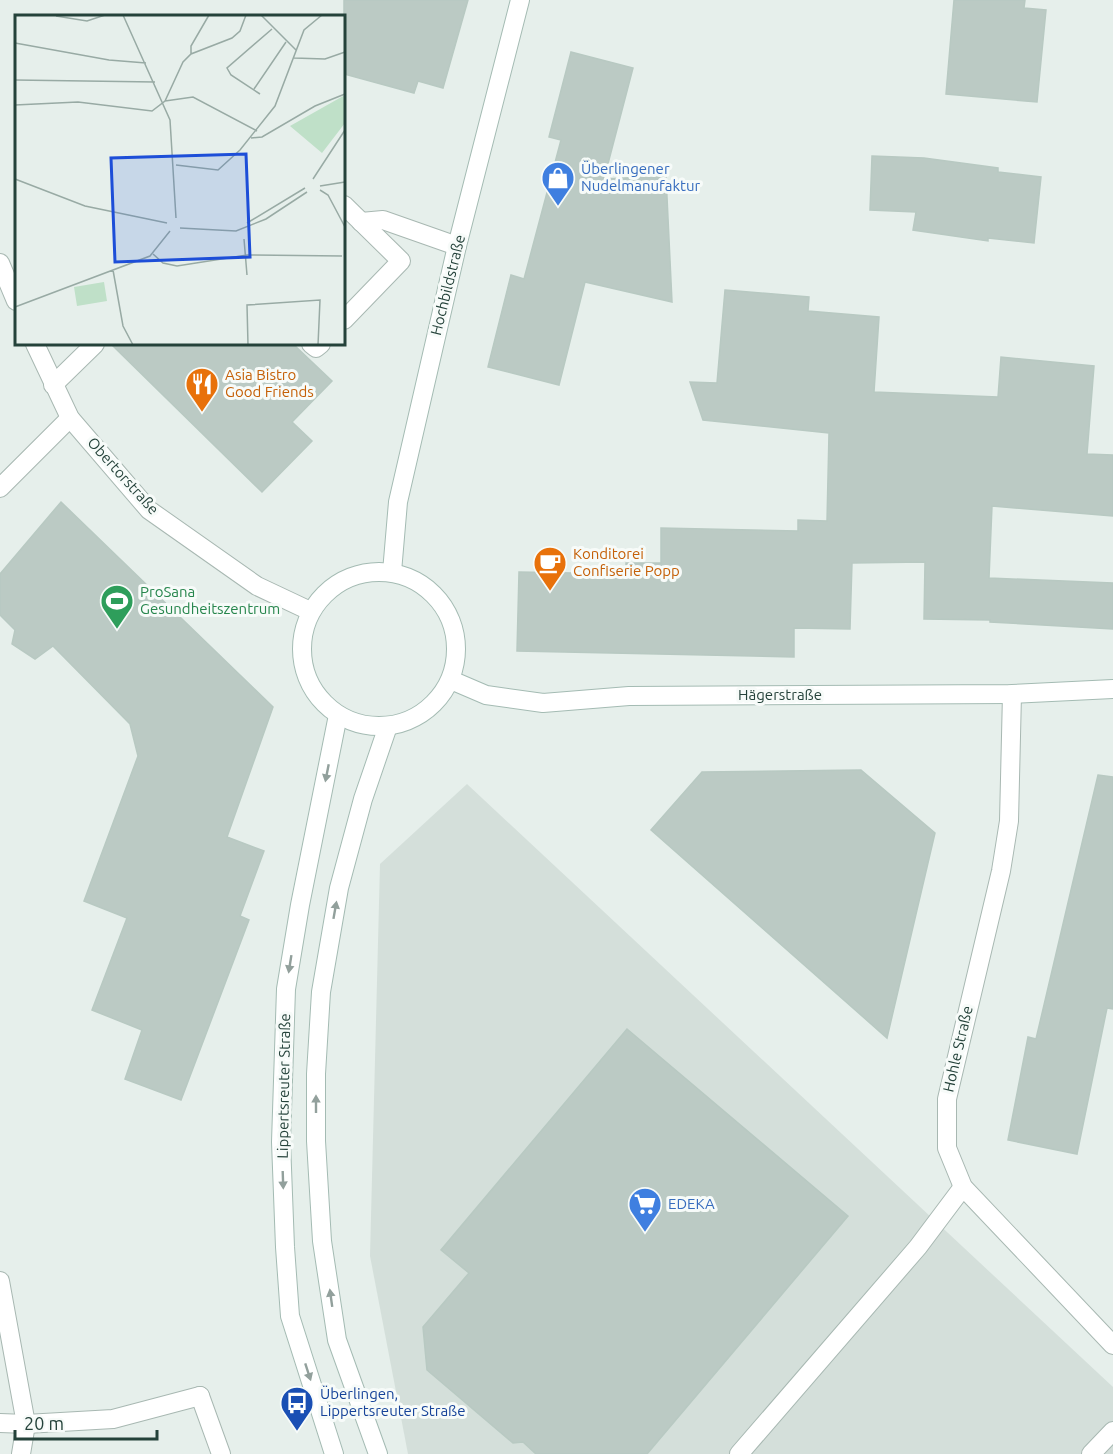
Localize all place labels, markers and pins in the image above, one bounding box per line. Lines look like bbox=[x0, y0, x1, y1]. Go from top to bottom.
shop icon: Überlingener Nudelmanufaktur bbox=[540, 160, 576, 207]
place label: Überlingener Nudelmanufaktur bbox=[581, 160, 700, 194]
restaurant icon: Asia Bistro Good Friends bbox=[184, 366, 220, 413]
place label: Asia Bistro Good Friends bbox=[225, 366, 314, 400]
cafe icon: Konditorei Confiserie Popp bbox=[532, 545, 568, 592]
place label: Konditorei Confiserie Popp bbox=[573, 545, 680, 579]
sports icon: ProSana Gesundheitszentrum bbox=[99, 583, 135, 630]
place label: ProSana Gesundheitszentrum bbox=[140, 583, 280, 617]
supermarket icon: EDEKA bbox=[627, 1186, 663, 1233]
place label: EDEKA bbox=[668, 1195, 715, 1212]
bus stop icon: Überlingen, Lippertsreuter Straße bbox=[279, 1385, 315, 1432]
place label: Überlingen, Lippertsreuter Straße bbox=[320, 1385, 465, 1419]

